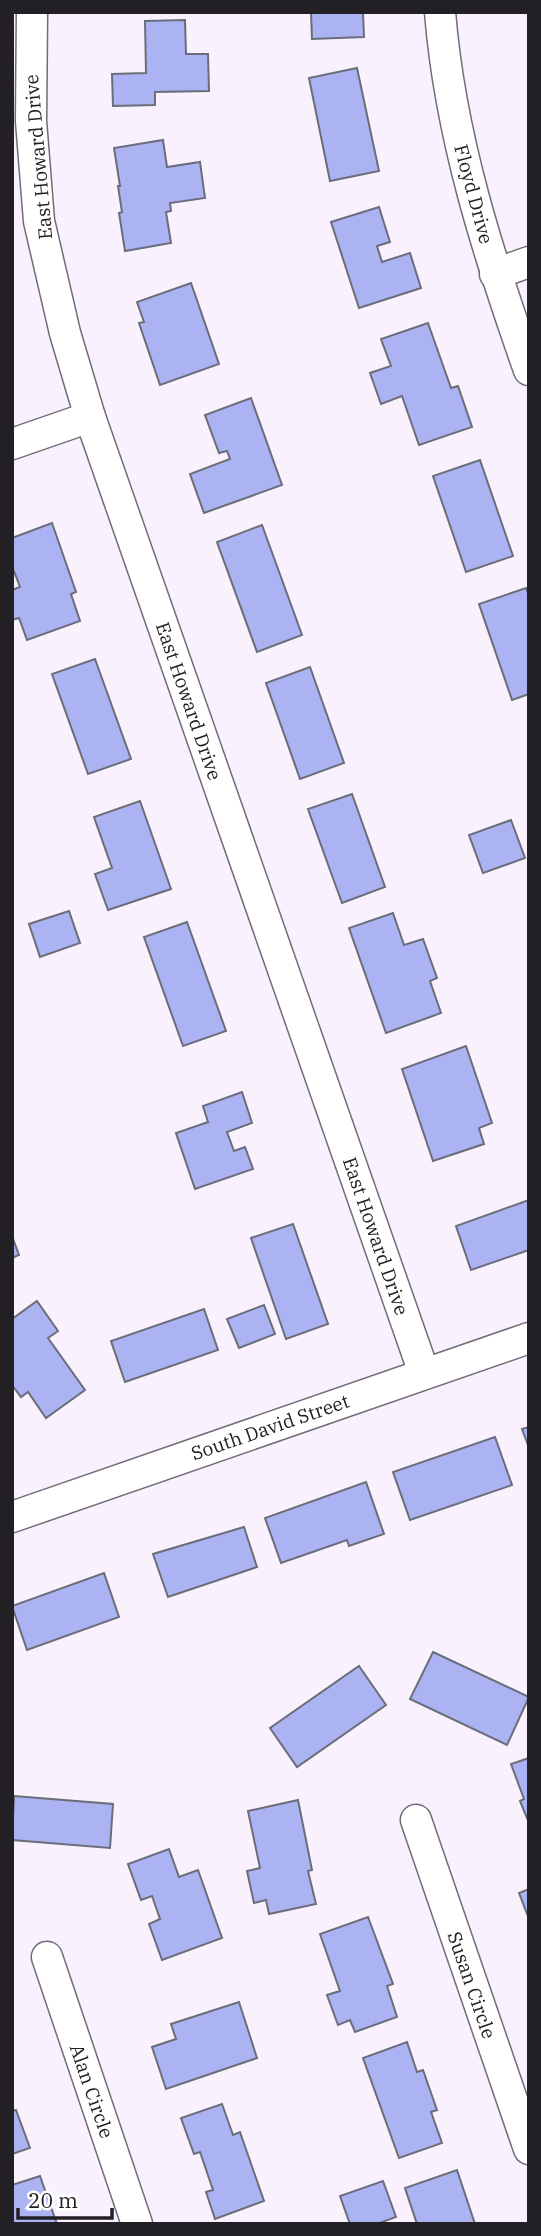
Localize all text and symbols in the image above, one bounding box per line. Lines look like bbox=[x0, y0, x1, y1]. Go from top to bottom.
street label: East Howard Drive bbox=[19, 73, 57, 241]
street label: Floyd Drive bbox=[449, 142, 499, 246]
street label: East Howard Drive bbox=[151, 619, 227, 783]
street label: East Howard Drive bbox=[338, 1154, 414, 1318]
street label: South David Street bbox=[188, 1389, 352, 1465]
street label: Susan Circle bbox=[442, 1928, 502, 2042]
street label: Alan Circle bbox=[65, 2041, 119, 2141]
scale bar bbox=[18, 2176, 112, 2220]
text: 20 m bbox=[28, 2186, 78, 2214]

